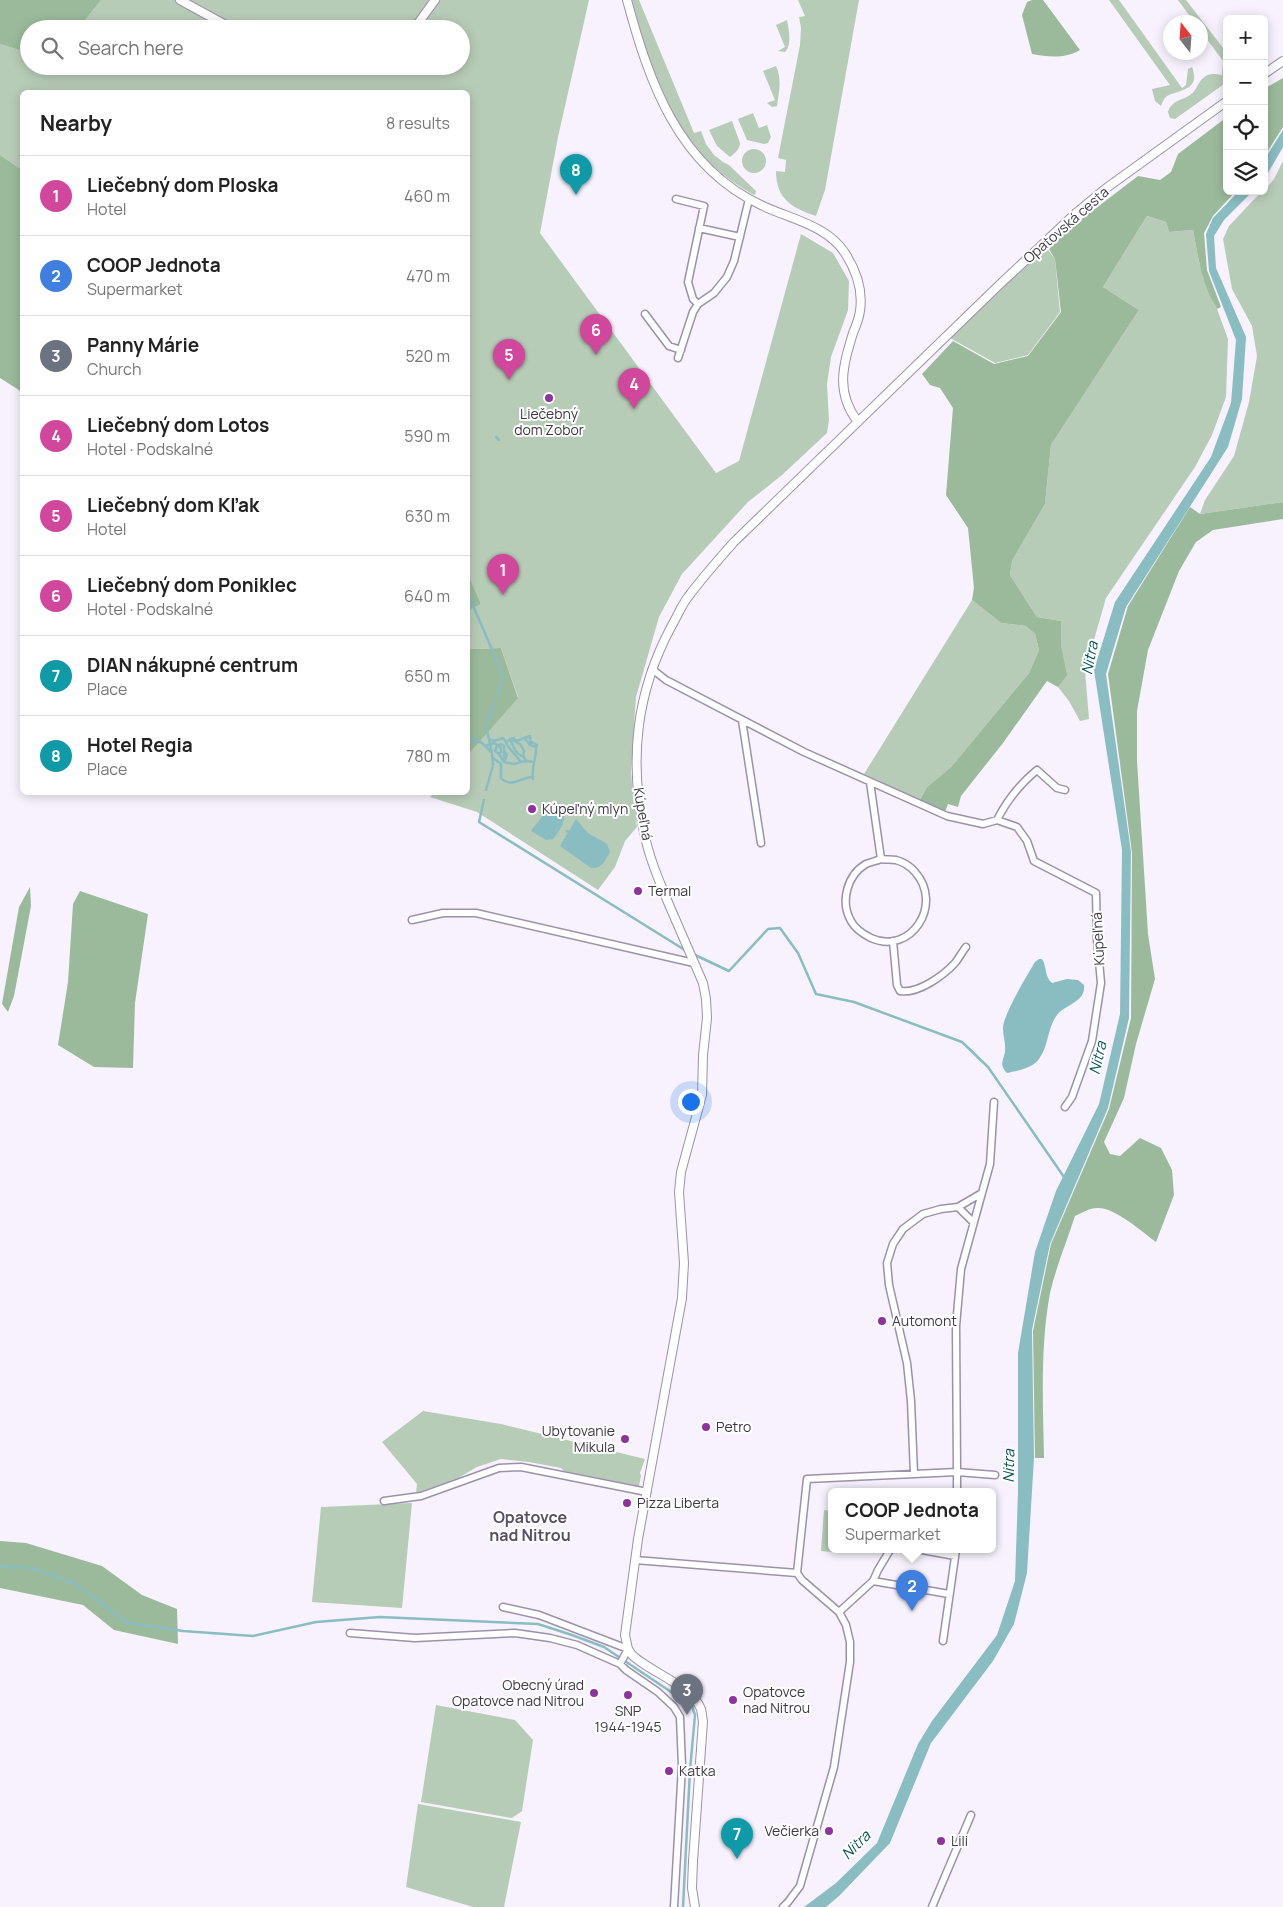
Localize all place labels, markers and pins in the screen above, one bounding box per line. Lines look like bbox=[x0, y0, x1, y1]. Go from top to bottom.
pin: 8 bbox=[560, 154, 592, 195]
pin: 6 bbox=[580, 314, 612, 355]
pin: 5 bbox=[493, 339, 525, 380]
pin: 4 bbox=[618, 368, 650, 409]
marker: Liečebný dom Zobor bbox=[543, 392, 555, 404]
place label: Liečebný dom Zobor bbox=[514, 404, 584, 439]
pin: 1 bbox=[487, 554, 519, 595]
place label: Kúpeľný mlyn bbox=[542, 799, 628, 818]
marker: Kúpeľný mlyn bbox=[526, 803, 538, 815]
place label: Termal bbox=[648, 881, 691, 900]
marker: Termal bbox=[632, 885, 644, 897]
place label: Automont bbox=[892, 1311, 957, 1330]
marker: Automont bbox=[876, 1315, 888, 1327]
place label: Petro bbox=[716, 1417, 751, 1436]
place label: Ubytovanie Mikula bbox=[542, 1421, 615, 1456]
marker: Petro bbox=[700, 1421, 712, 1433]
marker: Ubytovanie Mikula bbox=[619, 1433, 631, 1445]
place label: Pizza Liberta bbox=[637, 1493, 719, 1512]
marker: Pizza Liberta bbox=[621, 1497, 633, 1509]
pin: 2 bbox=[896, 1570, 928, 1611]
pin: 3 bbox=[671, 1674, 703, 1715]
place label: Obecný úrad Opatovce nad Nitrou bbox=[452, 1675, 584, 1710]
place label: Opatovce nad Nitrou bbox=[743, 1682, 810, 1717]
marker: Obecný úrad Opatovce nad Nitrou bbox=[588, 1687, 600, 1699]
marker: SNP 1944-1945 bbox=[622, 1689, 634, 1701]
marker: Opatovce nad Nitrou bbox=[727, 1694, 739, 1706]
place label: SNP 1944-1945 bbox=[594, 1701, 662, 1736]
place label: Katka bbox=[679, 1761, 715, 1780]
marker: Katka bbox=[663, 1765, 675, 1777]
pin: 7 bbox=[721, 1818, 753, 1859]
place label: Večierka bbox=[764, 1821, 819, 1840]
marker: Večierka bbox=[823, 1825, 835, 1837]
place label: Lili bbox=[951, 1831, 968, 1850]
marker: Lili bbox=[935, 1835, 947, 1847]

